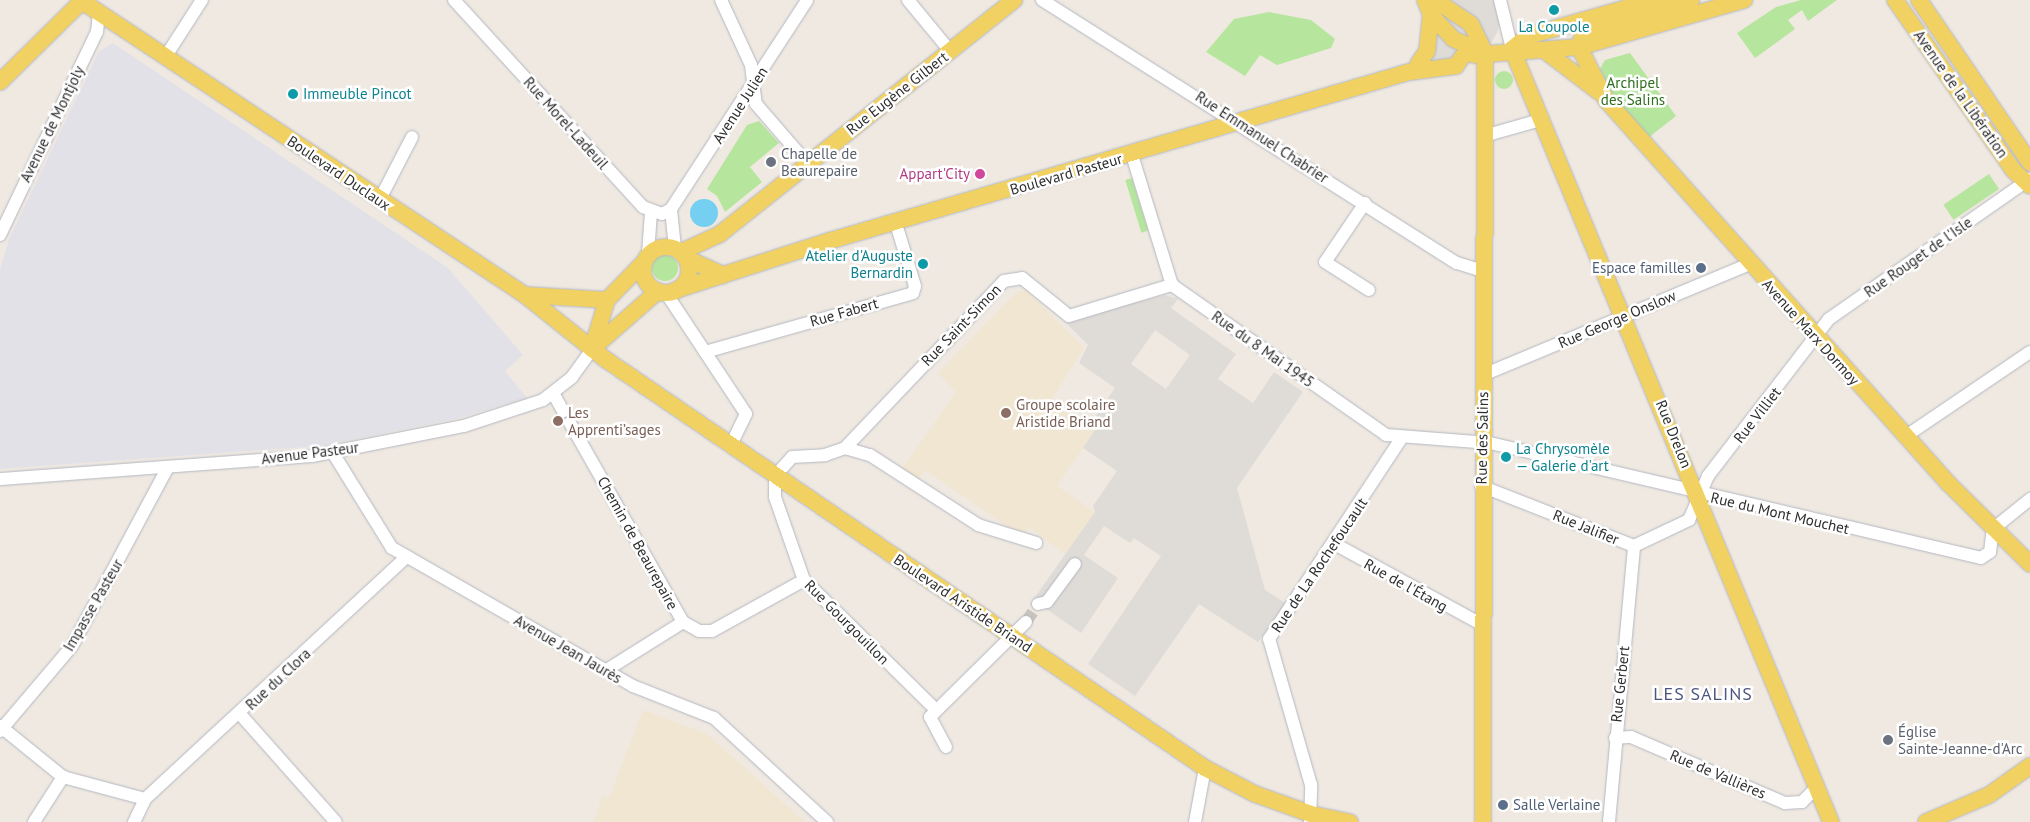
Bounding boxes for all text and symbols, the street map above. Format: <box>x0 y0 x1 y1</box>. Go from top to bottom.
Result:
marker: La Coupole <box>1548 4 1560 16</box>
place label: La Coupole <box>1518 18 1590 36</box>
street label: Avenue de la Libération <box>1910 27 2012 161</box>
street label: Rue Eugène Gilbert <box>843 48 951 138</box>
street label: Avenue de Montjoly <box>16 63 88 185</box>
street label: Avenue Julien <box>709 63 771 147</box>
street label: Rue Morel-Ladeuil <box>520 73 612 173</box>
park label: Archipel des Salins <box>1601 73 1665 108</box>
place label: Immeuble Pincot <box>303 85 412 103</box>
street label: Rue Emmanuel Chabrier <box>1192 87 1332 187</box>
marker: Immeuble Pincot <box>287 88 299 100</box>
street label: Boulevard Duclaux <box>284 132 394 214</box>
place label: Chapelle de Beaurepaire <box>781 144 858 179</box>
street label: Boulevard Pasteur <box>1008 149 1124 199</box>
marker: Chapelle de Beaurepaire <box>765 156 777 168</box>
place label: Appart'City <box>900 165 970 183</box>
marker: Appart'City <box>974 168 986 180</box>
street label: Rue Rouget de l'Isle <box>1861 213 1975 301</box>
place label: Atelier d'Auguste Bernardin <box>805 246 913 281</box>
marker: Atelier d'Auguste Bernardin <box>917 258 929 270</box>
place label: Espace familles <box>1592 259 1691 277</box>
marker: Espace familles <box>1695 262 1707 274</box>
street label: Avenue Marx Dormoy <box>1758 275 1864 389</box>
street label: Rue Saint-Simon <box>918 280 1004 370</box>
street label: Rue George Onslow <box>1555 286 1679 352</box>
street label: Rue Fabert <box>808 294 880 330</box>
street label: Rue du 8 Mai 1945 <box>1208 307 1318 391</box>
street label: Rue Villiet <box>1729 383 1785 447</box>
street label: Rue des Salins <box>1472 391 1492 485</box>
place label: Groupe scolaire Aristide Briand <box>1016 395 1115 430</box>
street label: Rue Drelon <box>1652 397 1696 471</box>
place label: Les Apprenti’sages <box>568 403 661 438</box>
marker: Groupe scolaire Aristide Briand <box>1000 407 1012 419</box>
marker: Les Apprenti’sages <box>552 415 564 427</box>
street label: Avenue Pasteur <box>260 438 360 468</box>
place label: La Chrysomèle — Galerie d'art <box>1516 439 1610 474</box>
marker: La Chrysomèle — Galerie d'art <box>1500 451 1512 463</box>
street label: Chemin de Beaurepaire <box>594 473 682 613</box>
street label: Rue du Mont Mouchet <box>1709 488 1851 538</box>
street label: Rue de La Rochefoucault <box>1267 494 1371 636</box>
street label: Rue Jalifier <box>1550 506 1622 548</box>
street label: Boulevard Aristide Briand <box>890 550 1036 656</box>
street label: Rue de l'Étang <box>1361 555 1451 615</box>
street label: Impasse Pasteur <box>59 556 127 654</box>
street label: Rue Gourgouillon <box>801 576 893 668</box>
street label: Avenue Jean Jaurès <box>511 611 625 687</box>
street label: Rue du Clora <box>242 644 314 714</box>
street label: Rue Gerbert <box>1607 645 1633 723</box>
district label: LES SALINS <box>1652 683 1754 705</box>
place label: Église Sainte-Jeanne-d'Arc <box>1898 722 2023 757</box>
marker: Église Sainte-Jeanne-d'Arc <box>1882 734 1894 746</box>
street label: Rue de Vallières <box>1667 746 1769 802</box>
place label: Salle Verlaine <box>1513 796 1601 814</box>
marker: Salle Verlaine <box>1497 799 1509 811</box>

